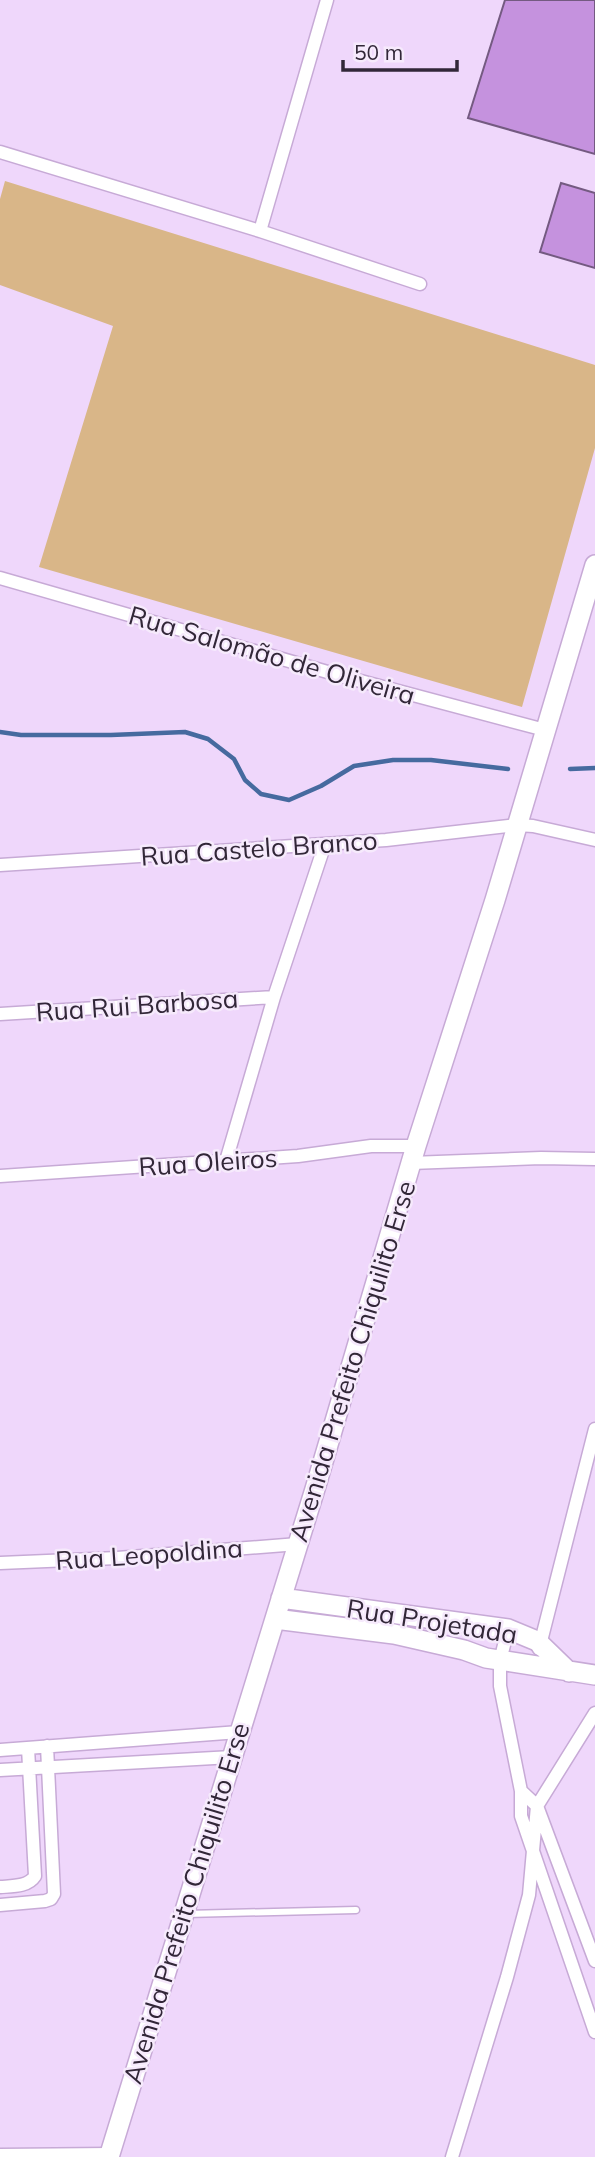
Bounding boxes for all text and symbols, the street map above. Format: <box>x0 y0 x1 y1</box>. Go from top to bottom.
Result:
scale bar <box>343 28 457 72</box>
text: 50 m <box>354 39 403 65</box>
street label: Rua Salomão de Oliveira <box>125 598 419 712</box>
street label: Rua Castelo Branco <box>139 823 379 873</box>
street label: Rua Rui Barbosa <box>35 981 239 1029</box>
street label: Rua Oleiros <box>138 1141 278 1183</box>
street label: Avenida Prefeito Chiquilito Erse <box>281 1177 423 1545</box>
street label: Rua Leopoldina <box>54 1531 244 1577</box>
street label: Rua Projetada <box>344 1591 520 1651</box>
street label: Avenida Prefeito Chiquilito Erse <box>115 1719 257 2087</box>

